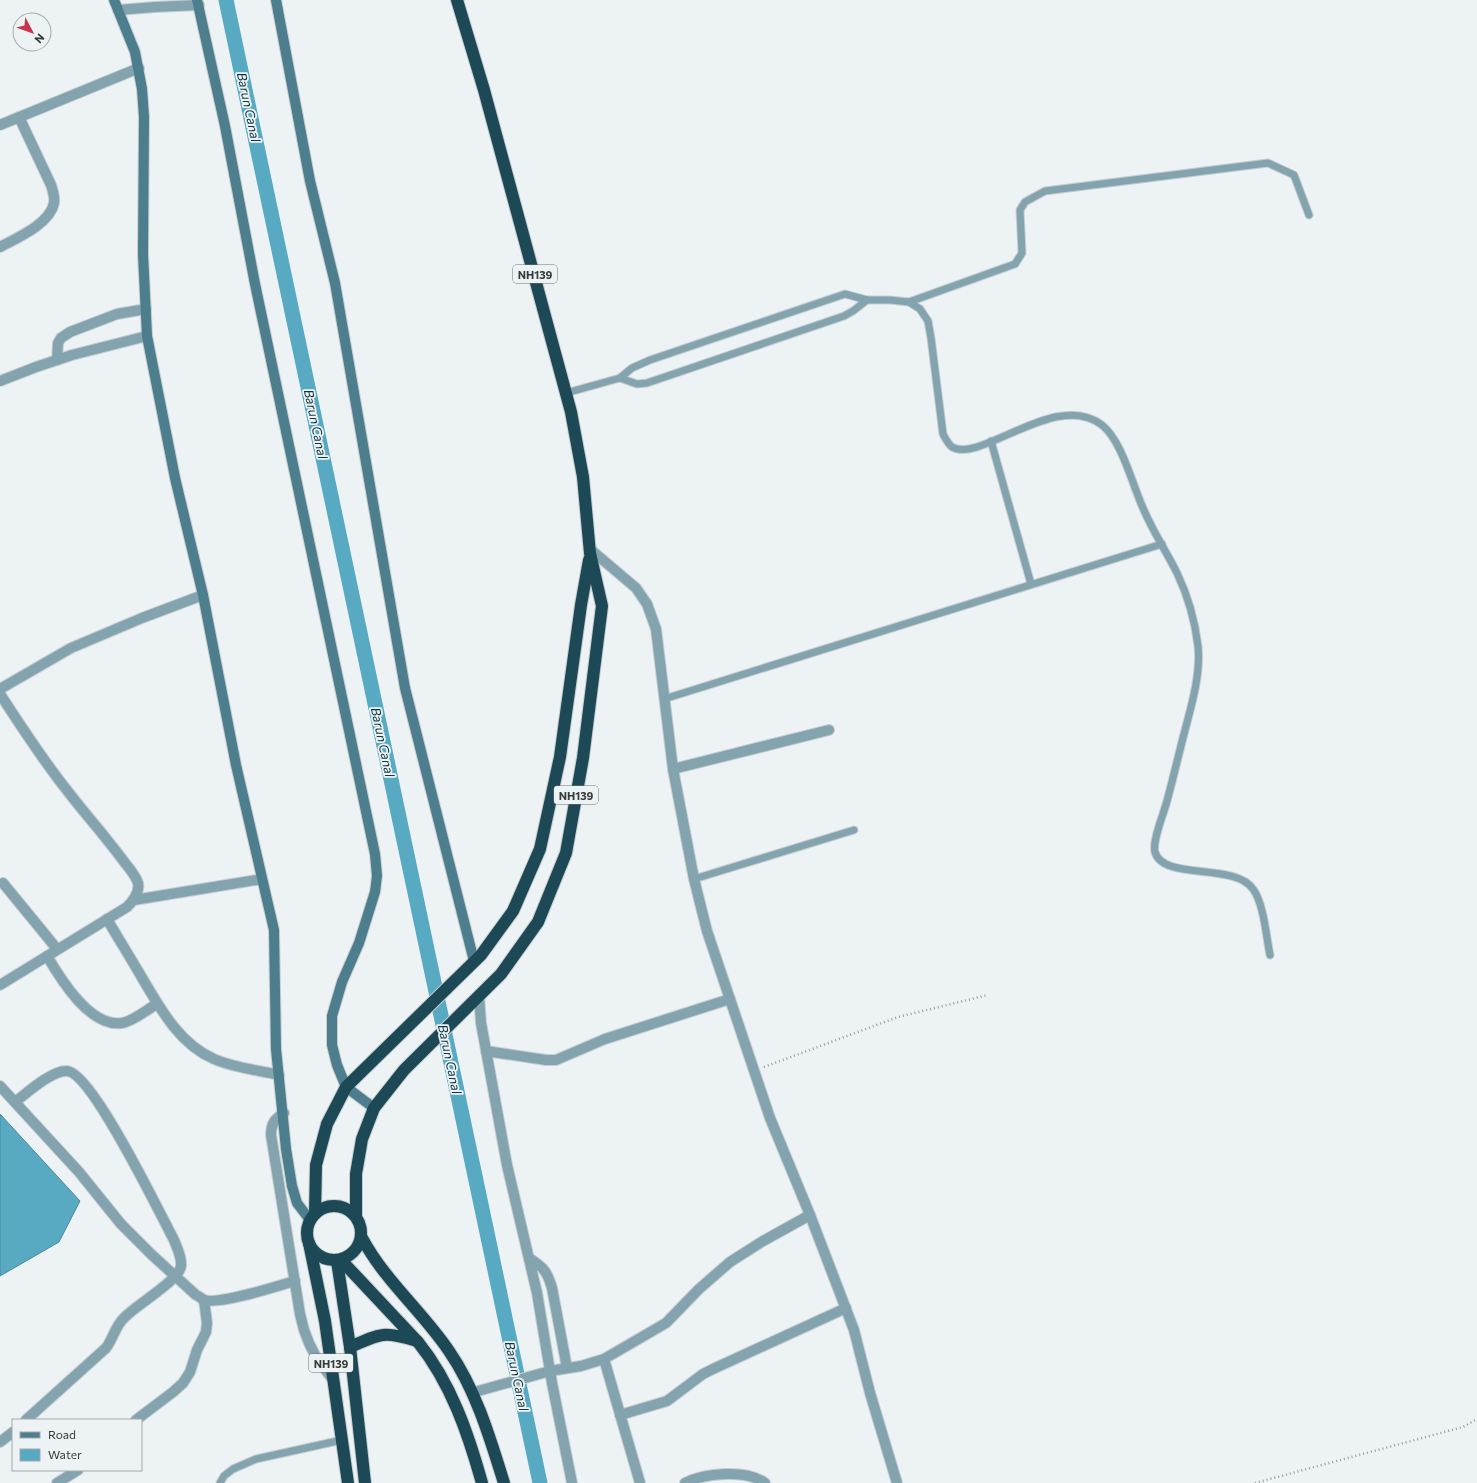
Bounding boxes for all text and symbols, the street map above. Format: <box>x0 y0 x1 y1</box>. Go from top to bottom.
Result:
north arrow <box>12 12 52 52</box>
text: N <box>32 32 48 46</box>
water label: Barun Canal <box>234 71 264 144</box>
road number: NH139 <box>513 265 557 283</box>
water label: Barun Canal <box>301 388 331 461</box>
water label: Barun Canal <box>368 706 398 779</box>
road number: NH139 <box>554 786 598 804</box>
water label: Barun Canal <box>435 1023 465 1096</box>
water label: Barun Canal <box>502 1340 532 1413</box>
road number: NH139 <box>309 1354 353 1372</box>
legend <box>12 1419 142 1471</box>
text: Road <box>48 1427 76 1441</box>
text: Water <box>48 1447 82 1461</box>

